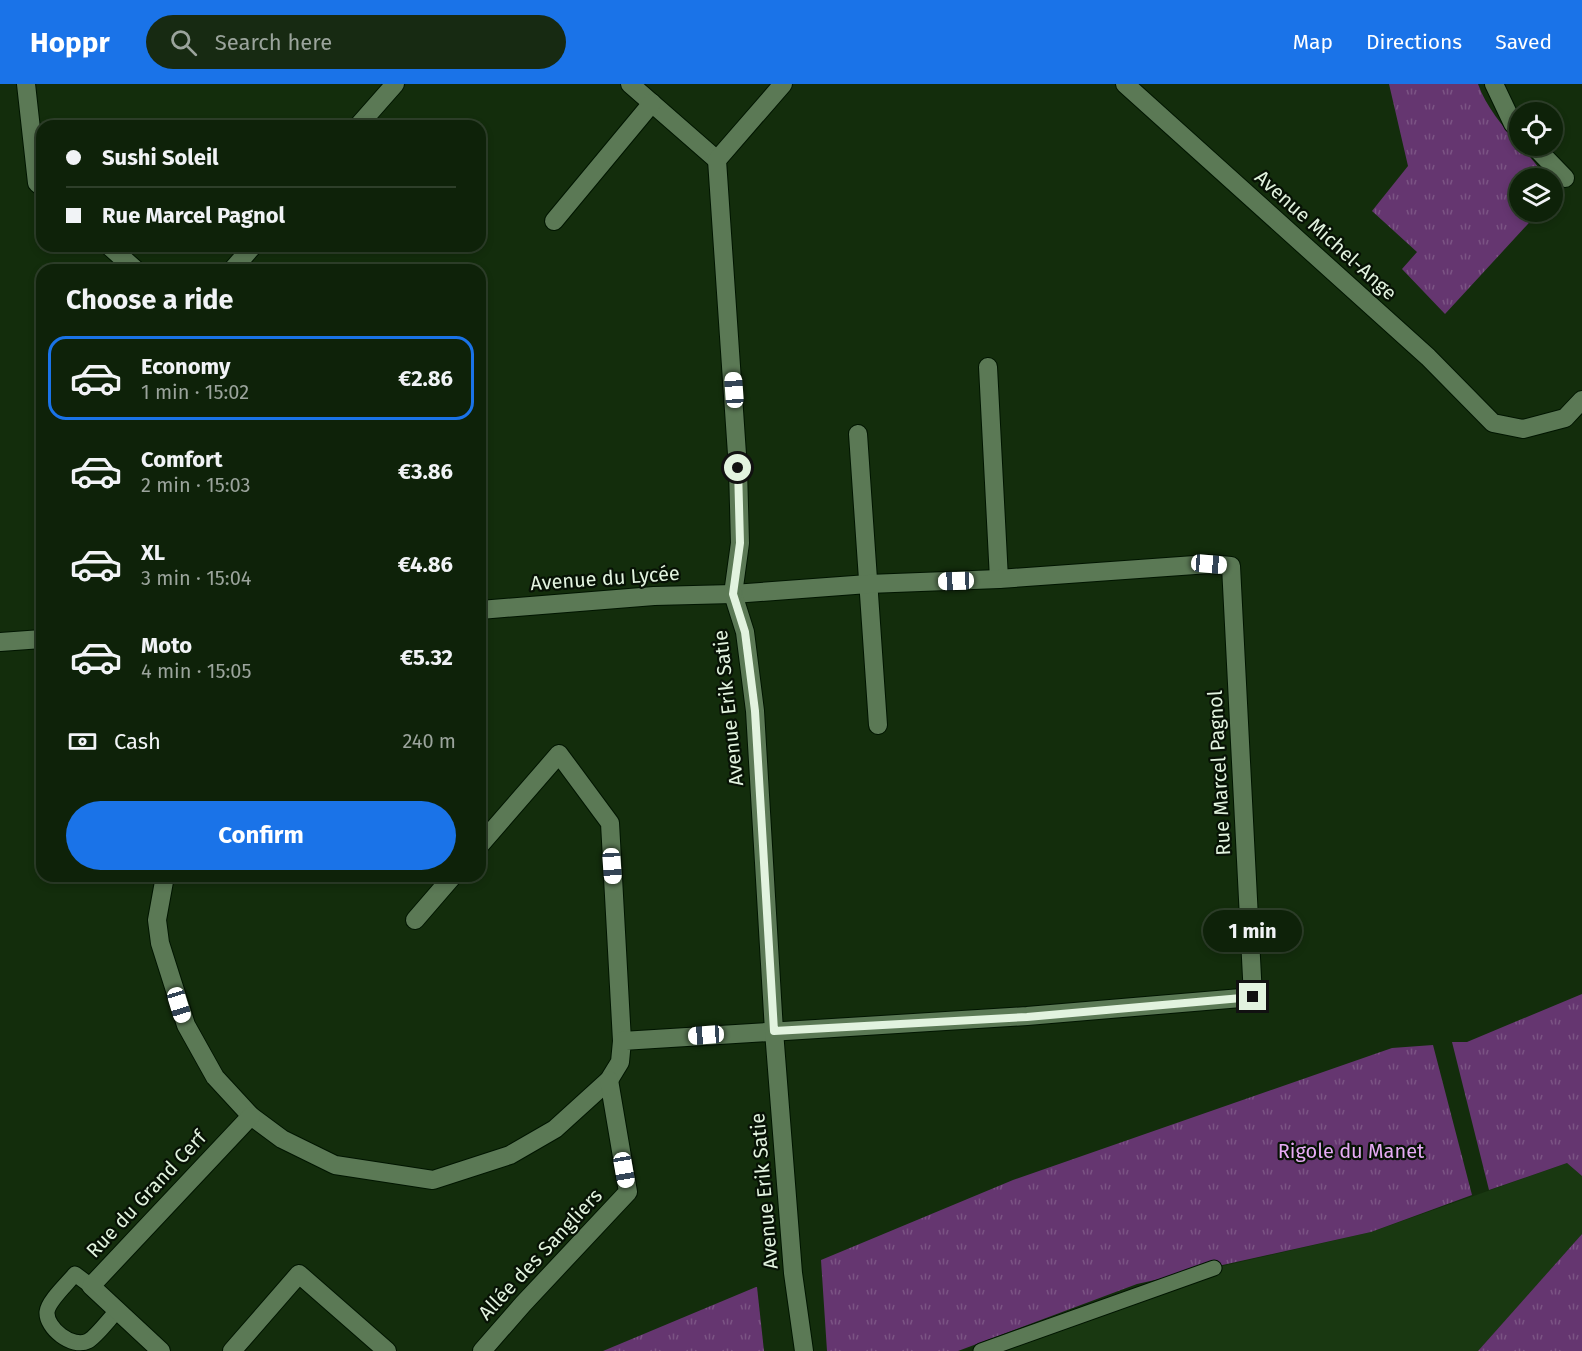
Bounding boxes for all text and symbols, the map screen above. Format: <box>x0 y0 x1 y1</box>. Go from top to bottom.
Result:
search box <box>146 15 566 69</box>
text: Hoppr <box>30 26 110 59</box>
icon: search <box>167 26 200 59</box>
text: Search here <box>215 29 332 56</box>
text: Map <box>1293 29 1333 55</box>
text: Directions <box>1366 29 1462 55</box>
text: Saved <box>1495 29 1552 55</box>
map controls <box>1509 102 1563 222</box>
button: locate <box>1509 102 1563 156</box>
text: Sushi Soleil <box>102 144 219 171</box>
street label: Avenue Michel-Ange <box>1250 165 1402 305</box>
button: layers <box>1509 168 1563 222</box>
text: Rue Marcel Pagnol <box>102 202 285 229</box>
text: Choose a ride <box>66 284 233 316</box>
icon: car <box>69 351 123 405</box>
text: Economy <box>141 353 230 380</box>
text: €2.86 <box>398 365 453 392</box>
car <box>724 371 744 409</box>
text: 1 min · 15:02 <box>141 380 249 404</box>
icon: car <box>69 444 123 498</box>
text: Comfort <box>141 446 222 473</box>
route start <box>724 454 751 481</box>
text: €3.86 <box>398 458 453 485</box>
text: 2 min · 15:03 <box>141 473 251 497</box>
icon: car <box>69 537 123 591</box>
text: XL <box>141 539 165 566</box>
text: €4.86 <box>398 551 453 578</box>
car <box>1190 553 1228 575</box>
street label: Avenue du Lycée <box>529 561 681 595</box>
text: 3 min · 15:04 <box>141 566 251 590</box>
car <box>938 571 974 591</box>
street label: Avenue Erik Satie <box>708 629 748 787</box>
icon: car <box>69 630 123 684</box>
text: Moto <box>141 632 192 659</box>
text: €5.32 <box>400 644 453 671</box>
text: 4 min · 15:05 <box>141 659 252 683</box>
street label: Rue Marcel Pagnol <box>1203 690 1235 856</box>
icon: cash <box>66 725 99 758</box>
text: Cash <box>114 728 161 755</box>
text: 240 m <box>402 729 456 753</box>
button: Confirm <box>66 801 456 870</box>
car <box>602 847 622 885</box>
callout: 1 min <box>1204 910 1302 952</box>
text: 1 min <box>1228 919 1277 943</box>
route end <box>1239 983 1266 1010</box>
car <box>165 985 193 1025</box>
car <box>687 1025 725 1045</box>
street label: Avenue Erik Satie <box>745 1112 783 1270</box>
street label: Rue du Grand Cerf <box>81 1125 212 1262</box>
park label: Rigole du Manet <box>1278 1139 1425 1163</box>
car <box>612 1151 636 1189</box>
street label: Allée des Sangliers <box>473 1183 607 1325</box>

